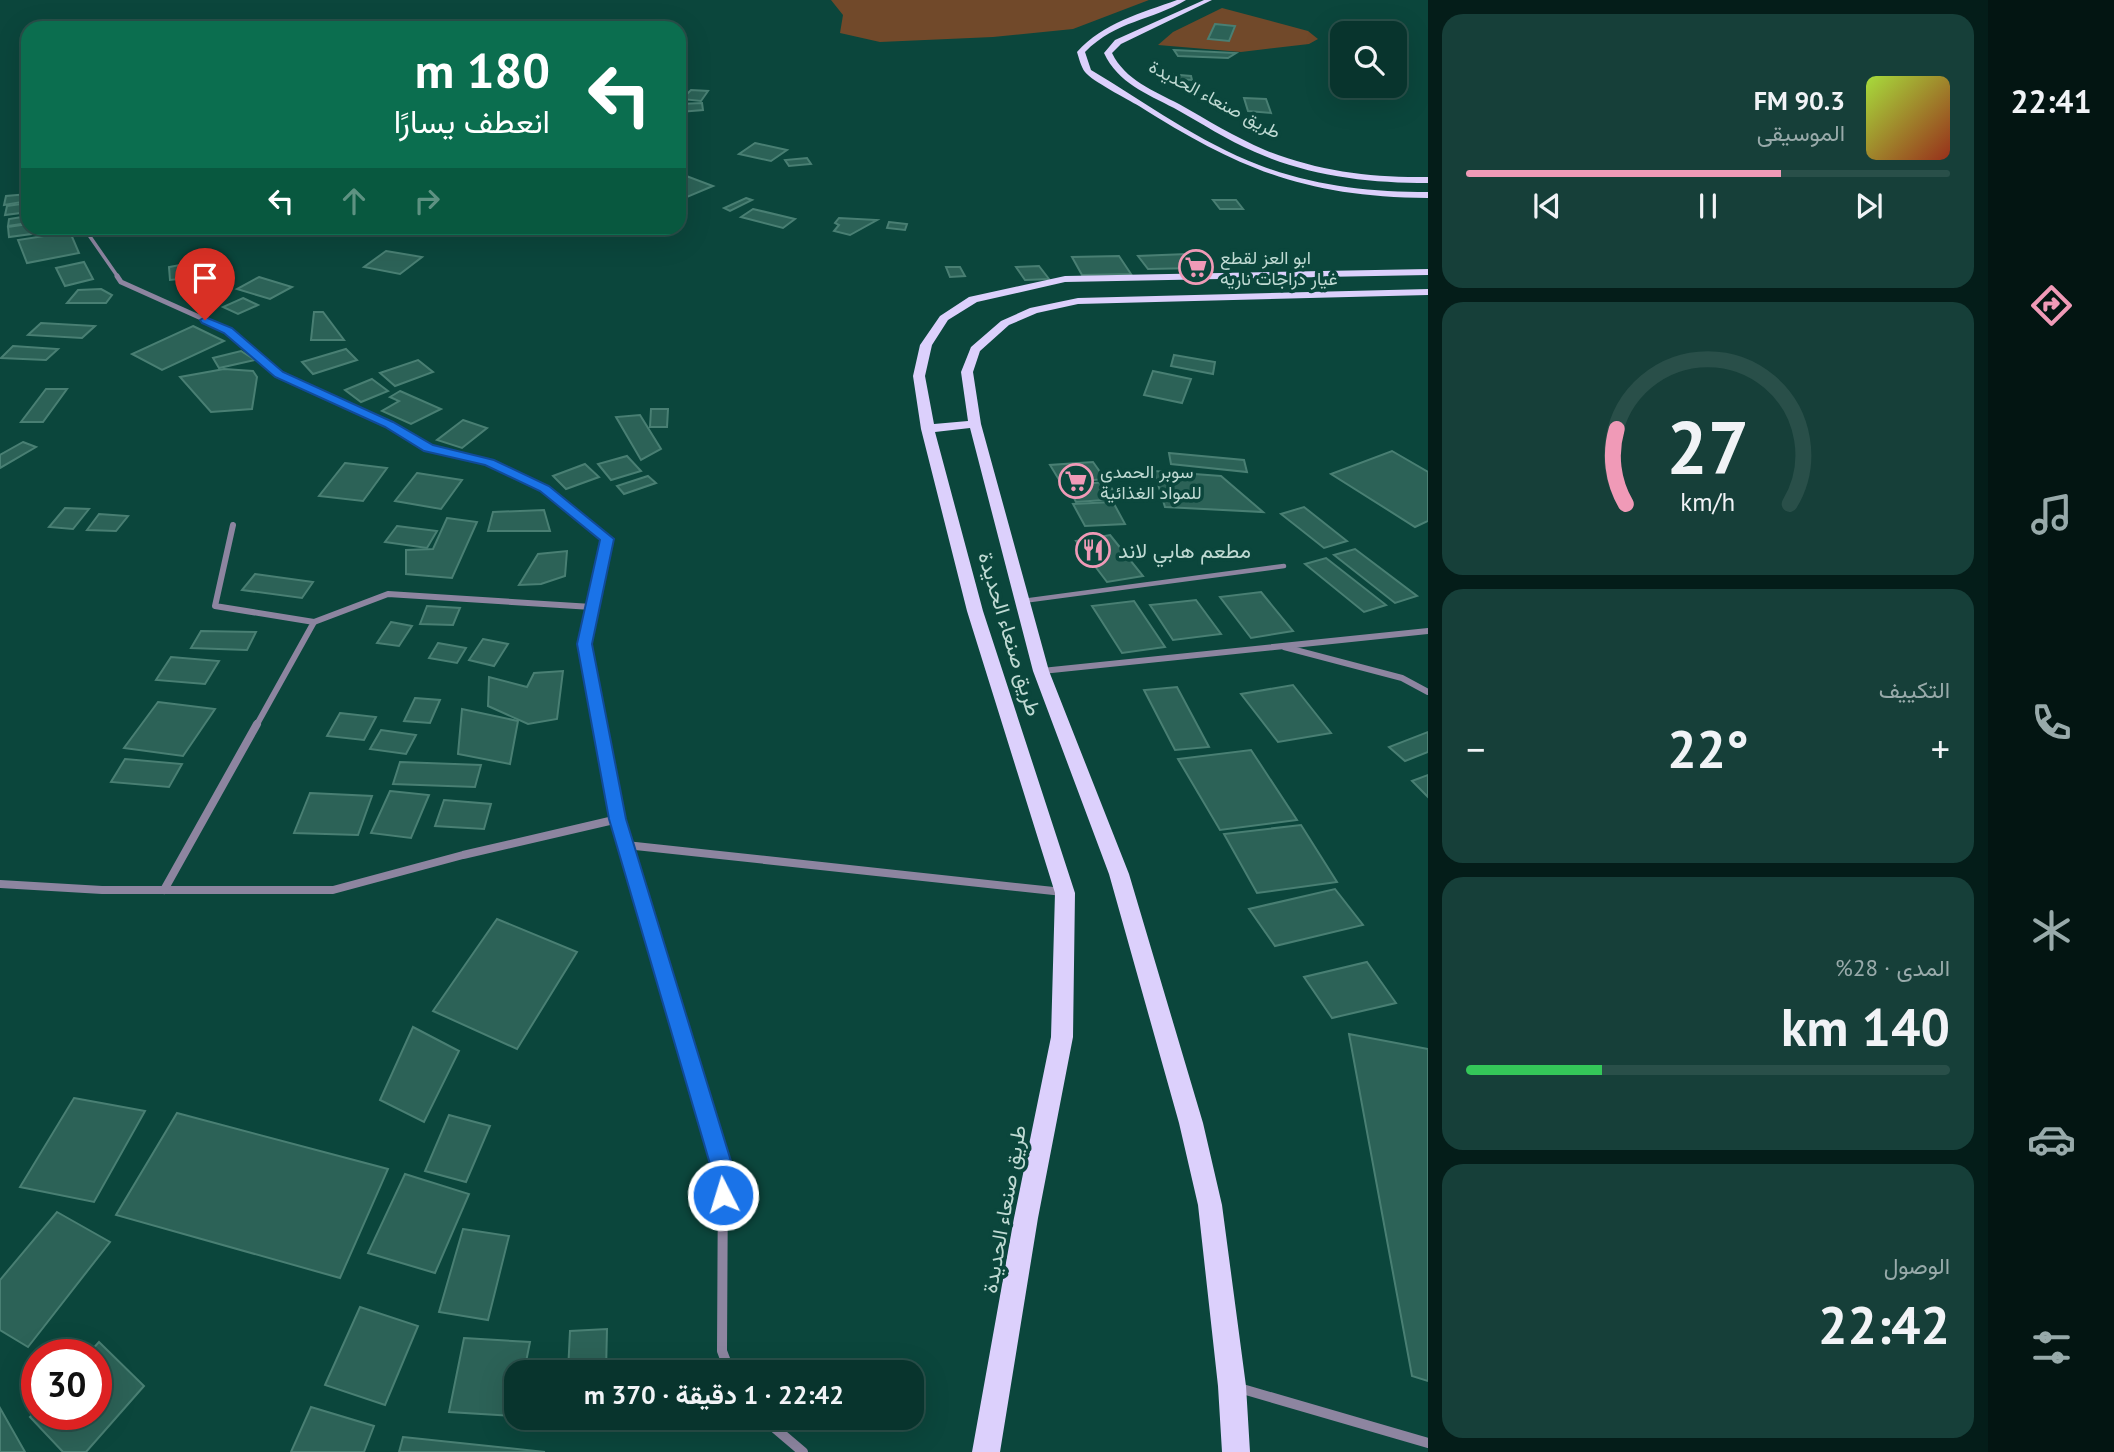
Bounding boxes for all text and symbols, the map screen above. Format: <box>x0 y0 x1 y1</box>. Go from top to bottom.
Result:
map controls <box>1330 21 1407 98</box>
button: search <box>1330 21 1407 98</box>
text: 180 m <box>415 38 550 102</box>
icon: left <box>574 49 665 140</box>
street label: طريق صنعاء الحديدة <box>1145 55 1285 143</box>
text: 22:41 <box>2010 80 2092 122</box>
text: 90.3 FM <box>1754 84 1845 117</box>
text: انعطف يسارًا <box>394 100 550 142</box>
text: الموسيقى <box>1757 118 1845 147</box>
icon: left <box>262 182 300 220</box>
icon: ahead <box>335 182 373 220</box>
icon: right <box>408 182 446 220</box>
icon: previous <box>1528 187 1566 225</box>
icon: pause <box>1689 187 1727 225</box>
icon: next <box>1850 187 1888 225</box>
place label: ابو العز لقطع غيار دراجات ناريه <box>1220 246 1338 290</box>
pin <box>175 248 235 320</box>
supermarket icon: ابو العز لقطع غيار دراجات ناريه <box>1177 248 1215 286</box>
icon: arrive <box>186 259 224 297</box>
icon: directions <box>2027 281 2076 330</box>
text: 27 <box>1667 401 1749 495</box>
place label: سوبر الحمدي للمواد الغذائية <box>1100 460 1202 504</box>
supermarket icon: سوبر الحمدي للمواد الغذائية <box>1057 462 1095 500</box>
text: km/h <box>1681 486 1735 518</box>
icon: music <box>2027 490 2076 539</box>
restaurant icon: مطعم هابي لاند <box>1074 531 1112 569</box>
place label: مطعم هابي لاند <box>1118 537 1251 568</box>
street label: طريق صنعاء الحديدة <box>972 549 1048 719</box>
text: التكييف <box>1879 675 1950 704</box>
icon: phone <box>2027 698 2076 747</box>
text: 22° <box>1667 715 1749 782</box>
text: − <box>1466 724 1485 773</box>
text: + <box>1931 724 1950 773</box>
icon: climate <box>2027 906 2076 955</box>
text: المدى · 28% <box>1835 953 1950 982</box>
text: 140 km <box>1781 993 1950 1060</box>
icon: car <box>2027 1115 2076 1164</box>
street label: طريق صنعاء الحديدة <box>976 1123 1032 1295</box>
position arrow <box>686 1158 760 1232</box>
text: الوصول <box>1884 1251 1950 1280</box>
text: 22:42 <box>1818 1291 1950 1358</box>
icon: filters <box>2027 1323 2076 1372</box>
speed limit sign: 30 <box>21 1339 112 1430</box>
text: 22:42 · 1 دقيقة · 370 m <box>584 1378 844 1411</box>

